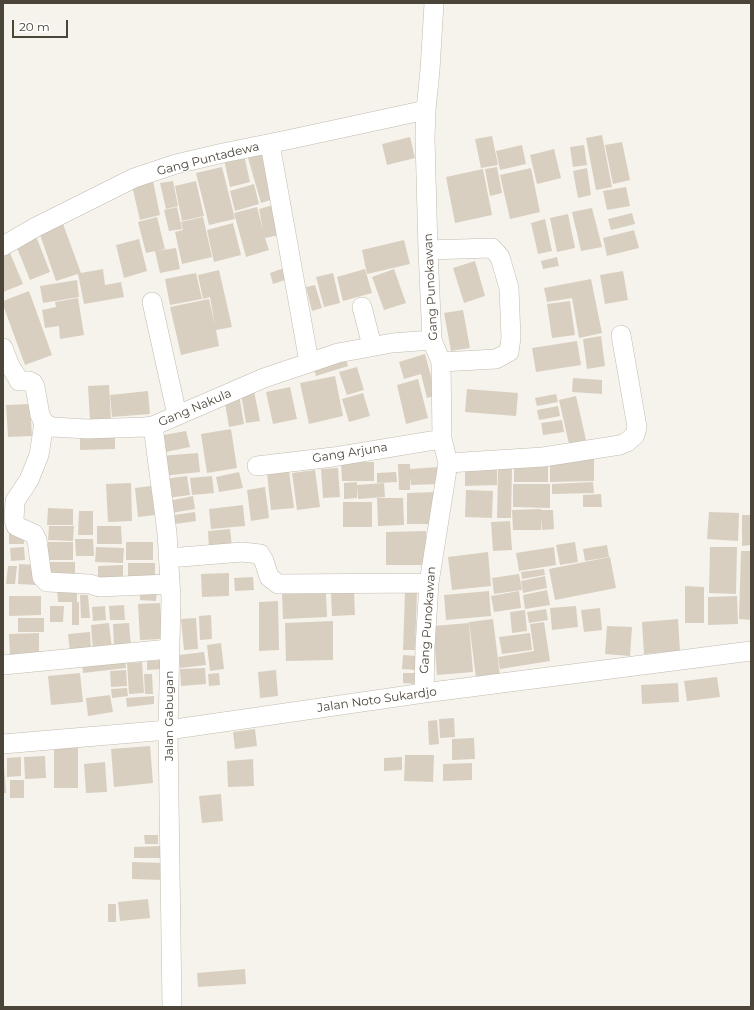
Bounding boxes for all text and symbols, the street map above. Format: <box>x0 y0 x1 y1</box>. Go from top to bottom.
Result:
scale bar <box>14 12 70 38</box>
text: 20 m <box>19 19 50 34</box>
street label: Gang Puntadewa <box>155 139 261 179</box>
street label: Gang Punokawan <box>421 233 441 341</box>
street label: Gang Nakula <box>156 386 234 430</box>
street label: Gang Arjuna <box>311 440 389 466</box>
street label: Gang Punokawan <box>417 566 439 674</box>
street label: Jalan Gabugan <box>162 671 176 761</box>
street label: Jalan Noto Sukardjo <box>316 684 438 716</box>

